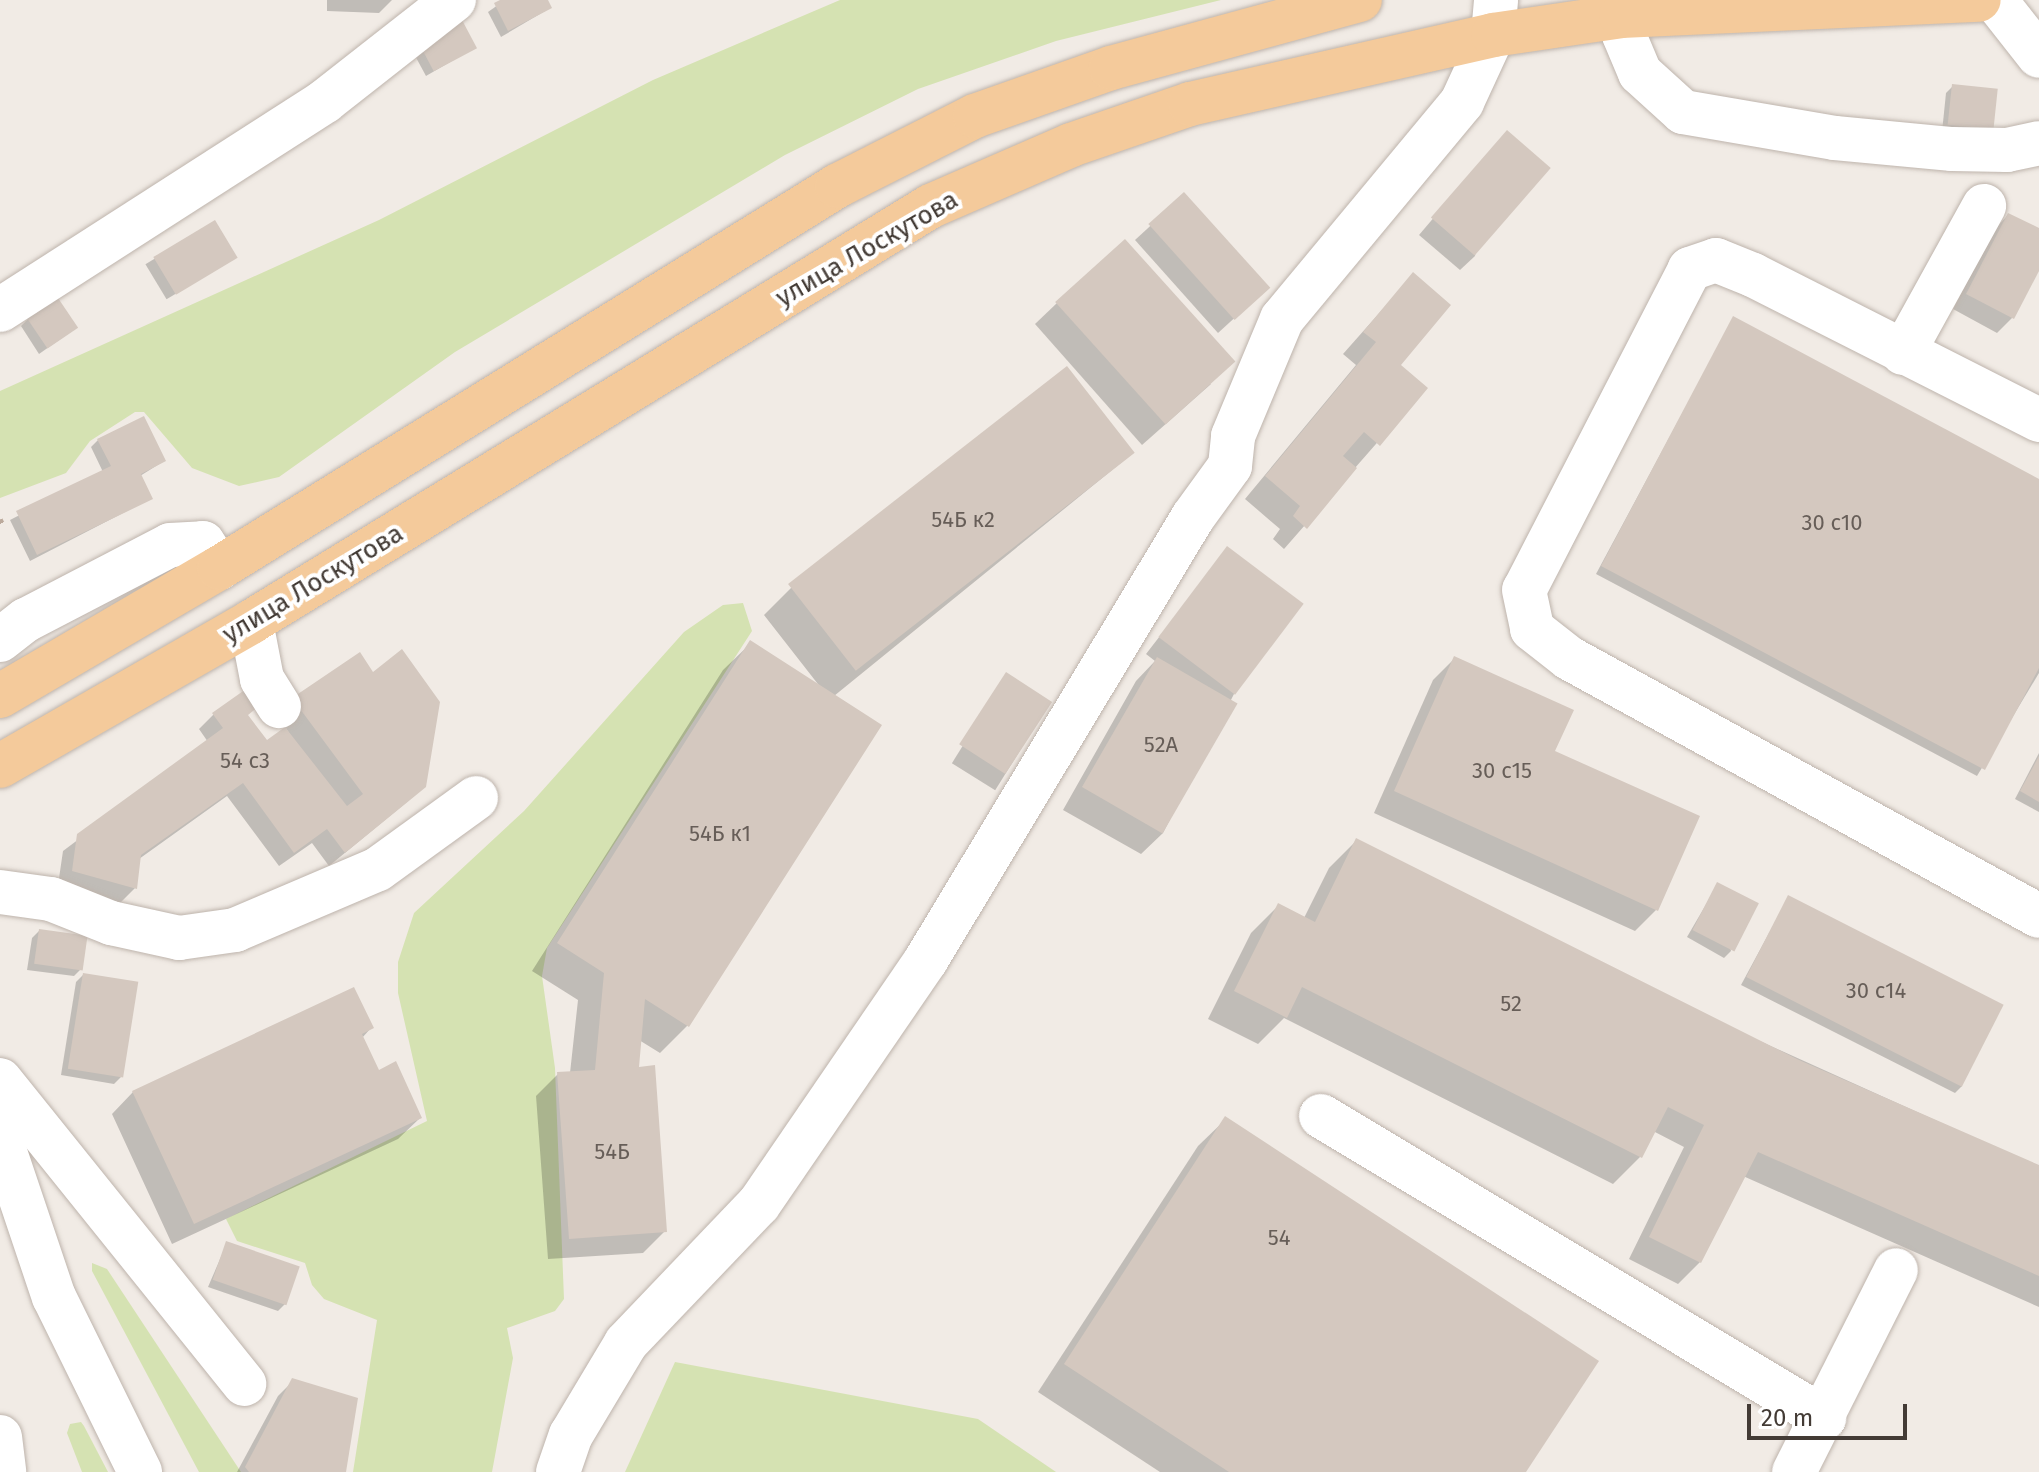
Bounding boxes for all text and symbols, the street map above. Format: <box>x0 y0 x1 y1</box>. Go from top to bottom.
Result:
street label: улица Лоскутова <box>770 184 964 314</box>
house number: 54Б к2 <box>931 507 995 533</box>
house number: 30 с10 <box>1801 510 1863 536</box>
street label: улица Лоскутова <box>217 518 409 650</box>
house number: 52А <box>1144 732 1178 758</box>
house number: 54 с3 <box>220 748 270 774</box>
house number: 30 с15 <box>1472 758 1532 784</box>
house number: 54Б к1 <box>689 821 751 847</box>
house number: 30 с14 <box>1846 978 1906 1004</box>
house number: 52 <box>1500 991 1522 1017</box>
house number: 54Б <box>594 1139 630 1165</box>
house number: 54 <box>1268 1225 1290 1251</box>
scale bar <box>1751 1388 1911 1438</box>
text: 20 m <box>1761 1404 1813 1432</box>

